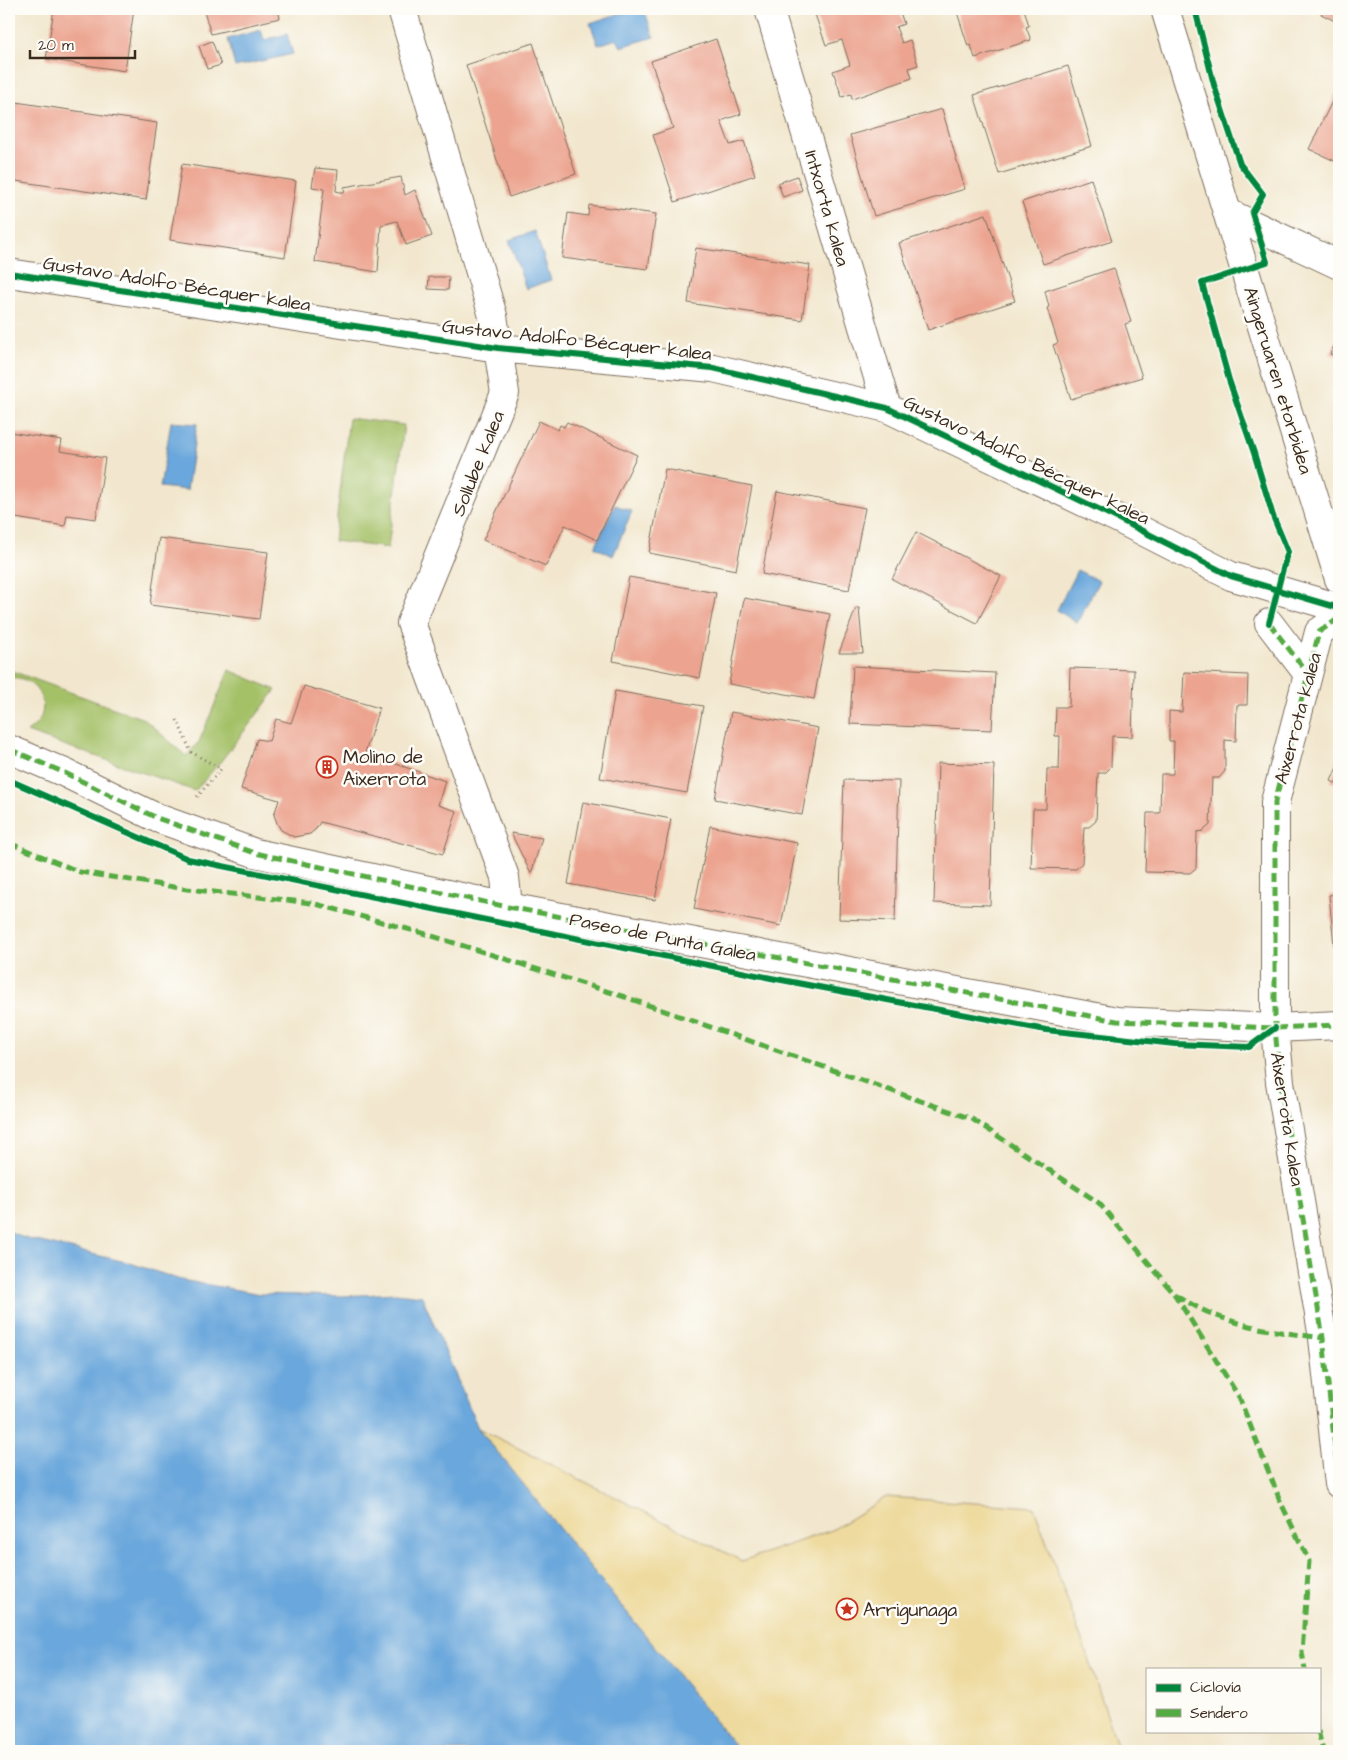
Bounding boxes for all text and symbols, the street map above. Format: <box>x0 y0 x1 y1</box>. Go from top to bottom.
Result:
scale bar <box>30 28 135 60</box>
text: 20 m <box>38 35 74 56</box>
street label: Intxorta kalea <box>797 147 856 270</box>
street label: Gustavo Adolfo Bécquer kalea <box>41 250 313 319</box>
street label: Aingeruaren etorbidea <box>1235 283 1319 478</box>
street label: Gustavo Adolfo Bécquer kalea <box>441 313 713 368</box>
street label: Gustavo Adolfo Bécquer kalea <box>899 389 1154 532</box>
street label: Sollube kalea <box>445 407 512 520</box>
street label: Aixerrota kalea <box>1268 649 1329 787</box>
place label: Molino de Aixerrota <box>343 744 427 793</box>
building icon: Molino de Aixerrota <box>315 755 339 779</box>
street label: Paseo de Punta Galea <box>567 906 759 969</box>
street label: Aixerrota kalea <box>1263 1050 1310 1188</box>
place icon: Arrigunaga <box>835 1597 859 1621</box>
place label: Arrigunaga <box>863 1597 957 1625</box>
legend <box>1146 1668 1320 1732</box>
text: Ciclovía <box>1190 1677 1241 1698</box>
text: Sendero <box>1190 1703 1248 1724</box>

